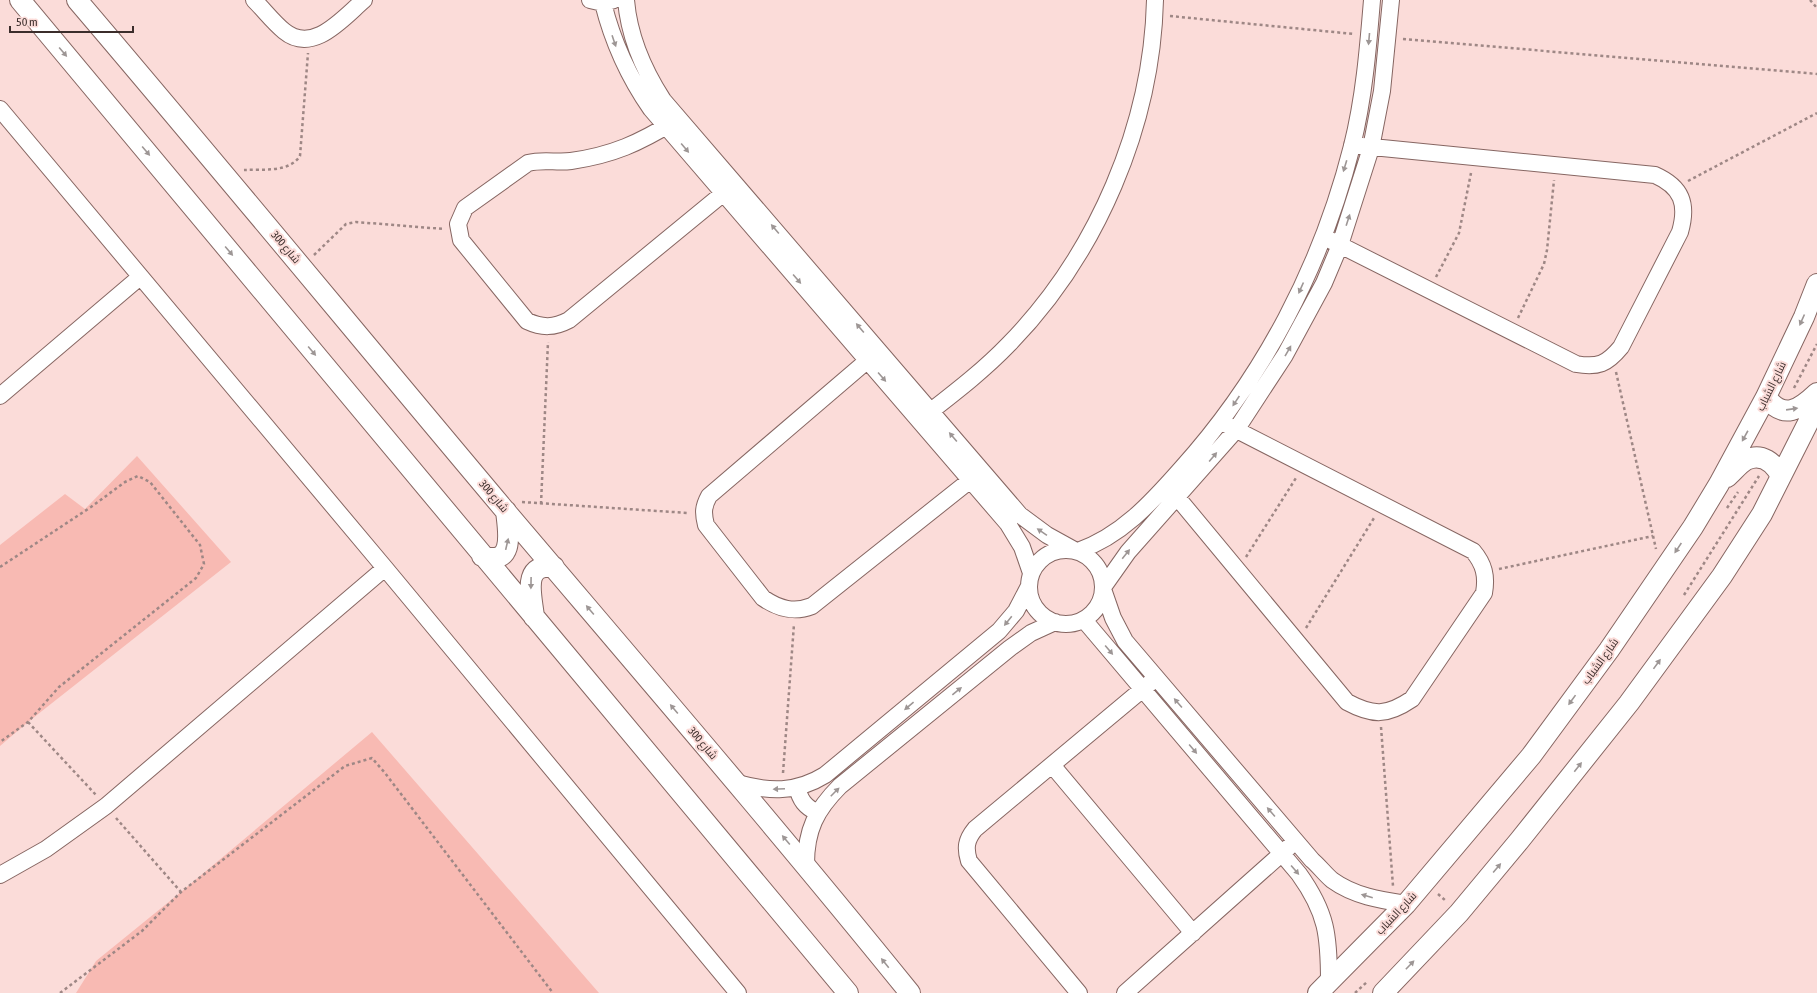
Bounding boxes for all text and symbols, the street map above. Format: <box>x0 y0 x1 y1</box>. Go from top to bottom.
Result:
scale bar <box>10 8 133 34</box>
text: 50 m <box>16 15 38 29</box>
one-way arrow <box>1365 33 1372 45</box>
one-way arrow <box>611 35 617 47</box>
one-way arrow <box>59 46 67 57</box>
one-way arrow <box>681 143 690 154</box>
one-way arrow <box>142 146 151 157</box>
one-way arrow <box>1342 161 1348 173</box>
one-way arrow <box>1345 214 1351 226</box>
one-way arrow <box>771 224 780 234</box>
street label: شارع 300 <box>268 228 303 267</box>
one-way arrow <box>225 246 234 257</box>
one-way arrow <box>793 274 802 284</box>
one-way arrow <box>1298 283 1304 294</box>
one-way arrow <box>1799 314 1805 325</box>
one-way arrow <box>855 323 864 333</box>
one-way arrow <box>1284 345 1291 357</box>
one-way arrow <box>308 346 317 357</box>
street label: شارع الشباب <box>1754 359 1790 414</box>
one-way arrow <box>877 372 886 383</box>
one-way arrow <box>1232 395 1240 406</box>
one-way arrow <box>1786 406 1798 412</box>
one-way arrow <box>1742 431 1748 442</box>
one-way arrow <box>949 432 958 443</box>
one-way arrow <box>1208 451 1217 462</box>
street label: شارع 300 <box>476 477 511 516</box>
one-way arrow <box>1037 528 1047 536</box>
one-way arrow <box>505 537 511 550</box>
one-way arrow <box>1675 542 1682 554</box>
one-way arrow <box>1122 548 1131 559</box>
one-way arrow <box>528 577 534 590</box>
one-way arrow <box>586 605 595 615</box>
one-way arrow <box>1003 616 1012 627</box>
street label: شارع الشباب <box>1579 636 1622 687</box>
one-way arrow <box>1105 644 1114 655</box>
one-way arrow <box>1653 659 1661 669</box>
one-way arrow <box>951 687 962 695</box>
one-way arrow <box>1568 695 1576 706</box>
one-way arrow <box>1173 698 1182 708</box>
one-way arrow <box>904 701 915 710</box>
one-way arrow <box>670 704 679 714</box>
street label: شارع 300 <box>685 724 720 763</box>
one-way arrow <box>1188 744 1197 755</box>
one-way arrow <box>1574 761 1583 772</box>
one-way arrow <box>772 786 785 792</box>
one-way arrow <box>830 787 840 797</box>
one-way arrow <box>1267 807 1276 818</box>
one-way arrow <box>781 835 790 845</box>
one-way arrow <box>1492 863 1501 874</box>
one-way arrow <box>1290 865 1299 875</box>
street label: شارع الشباب <box>1373 889 1420 938</box>
one-way arrow <box>1361 893 1373 899</box>
one-way arrow <box>881 957 890 968</box>
one-way arrow <box>1405 960 1415 970</box>

